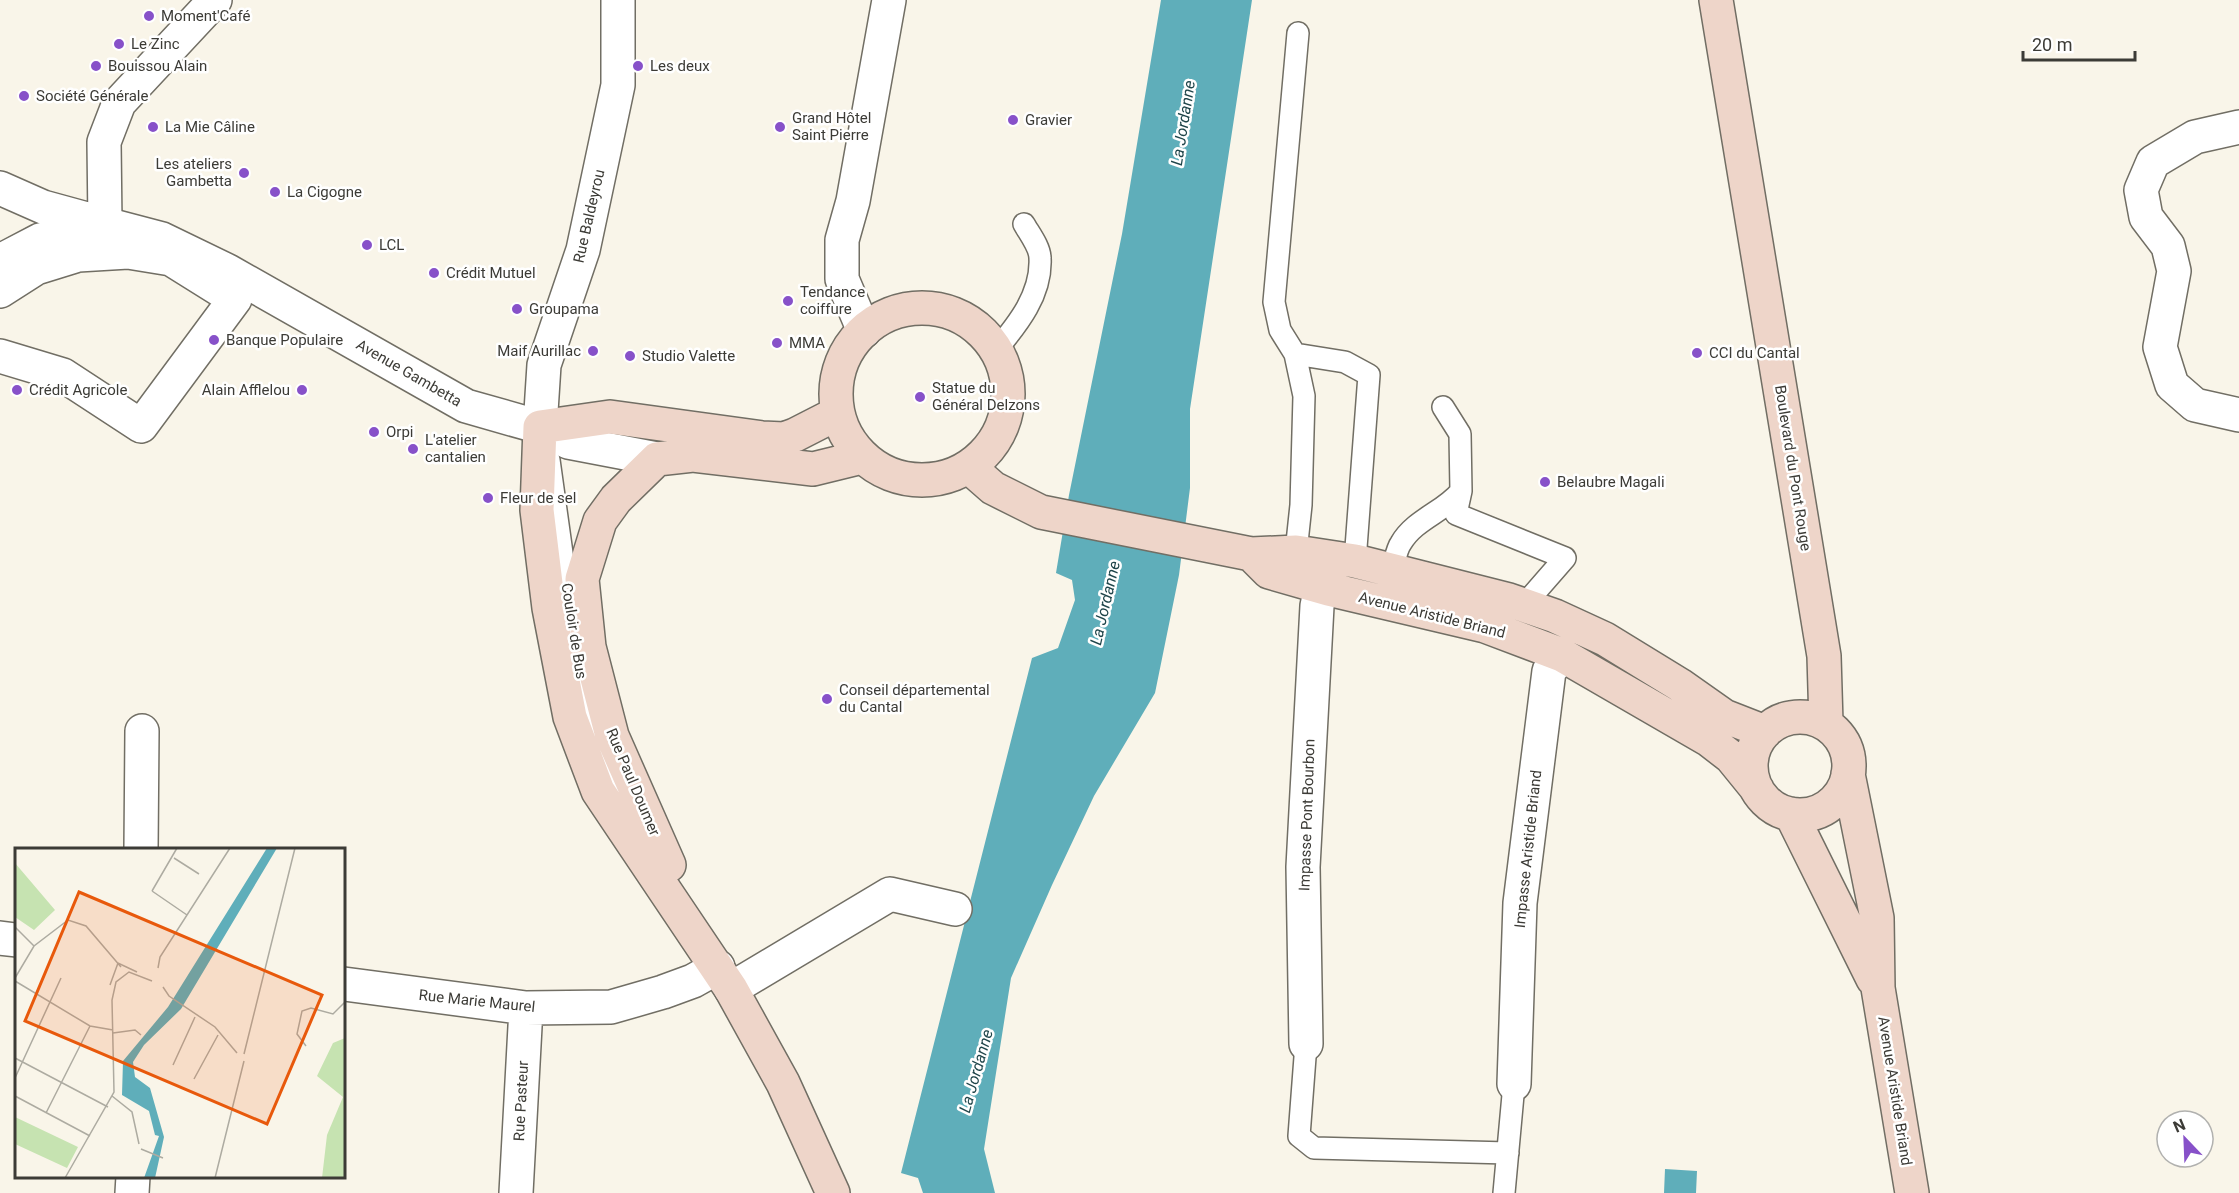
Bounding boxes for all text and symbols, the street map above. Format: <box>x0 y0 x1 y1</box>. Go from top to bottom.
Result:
place label: Moment'Café <box>161 7 251 25</box>
marker: Moment'Café <box>142 9 156 23</box>
scale bar <box>2023 24 2136 62</box>
text: 20 m <box>2032 34 2072 55</box>
place label: Le Zinc <box>131 35 180 53</box>
marker: Le Zinc <box>112 37 126 51</box>
place label: Bouissou Alain <box>108 57 207 75</box>
place label: Les deux <box>650 57 710 75</box>
marker: Bouissou Alain <box>89 59 103 73</box>
marker: Les deux <box>631 59 645 73</box>
water label: La Jordanne <box>1167 79 1199 167</box>
place label: Société Générale <box>36 87 149 105</box>
marker: Société Générale <box>17 89 31 103</box>
place label: Grand Hôtel Saint Pierre <box>792 109 871 144</box>
place label: Gravier <box>1025 111 1072 129</box>
marker: Gravier <box>1006 113 1020 127</box>
place label: La Mie Câline <box>165 118 255 136</box>
marker: La Mie Câline <box>146 120 160 134</box>
marker: Grand Hôtel Saint Pierre <box>773 120 787 134</box>
place label: Les ateliers Gambetta <box>155 155 232 190</box>
marker: Les ateliers Gambetta <box>237 166 251 180</box>
street label: Rue Baldeyrou <box>569 167 609 265</box>
place label: La Cigogne <box>287 183 362 201</box>
marker: La Cigogne <box>268 185 282 199</box>
place label: LCL <box>379 236 404 254</box>
marker: LCL <box>360 238 374 252</box>
place label: Crédit Mutuel <box>446 264 536 282</box>
marker: Crédit Mutuel <box>427 266 441 280</box>
place label: Tendance coiffure <box>800 283 865 318</box>
marker: Tendance coiffure <box>781 294 795 308</box>
place label: Groupama <box>529 300 599 318</box>
marker: Groupama <box>510 302 524 316</box>
place label: Banque Populaire <box>226 331 343 349</box>
marker: Banque Populaire <box>207 333 221 347</box>
place label: MMA <box>789 334 825 352</box>
street label: Avenue Gambetta <box>353 336 465 410</box>
marker: MMA <box>770 336 784 350</box>
place label: Maif Aurillac <box>497 342 581 360</box>
marker: Maif Aurillac <box>586 344 600 358</box>
place label: CCI du Cantal <box>1709 344 1800 362</box>
marker: CCI du Cantal <box>1690 346 1704 360</box>
place label: Studio Valette <box>642 347 735 365</box>
marker: Studio Valette <box>623 349 637 363</box>
place label: Statue du Général Delzons <box>932 379 1040 414</box>
place label: Crédit Agricole <box>29 381 127 399</box>
place label: Alain Afflelou <box>202 381 290 399</box>
marker: Crédit Agricole <box>10 383 24 397</box>
marker: Alain Afflelou <box>295 383 309 397</box>
street label: Boulevard du Pont Rouge <box>1771 384 1815 552</box>
marker: Statue du Général Delzons <box>913 390 927 404</box>
place label: Orpi <box>386 423 413 441</box>
marker: Orpi <box>367 425 381 439</box>
place label: L'atelier cantalien <box>425 431 486 466</box>
marker: L'atelier cantalien <box>406 442 420 456</box>
place label: Belaubre Magali <box>1557 473 1665 491</box>
marker: Belaubre Magali <box>1538 475 1552 489</box>
place label: Fleur de sel <box>500 489 576 507</box>
marker: Fleur de sel <box>481 491 495 505</box>
water label: La Jordanne <box>1086 559 1124 647</box>
street label: Couloir de Bus <box>558 582 590 680</box>
street label: Avenue Aristide Briand <box>1357 588 1507 642</box>
place label: Conseil départemental du Cantal <box>839 681 990 716</box>
marker: Conseil départemental du Cantal <box>820 692 834 706</box>
street label: Rue Paul Doumer <box>602 725 664 839</box>
street label: Impasse Pont Bourbon <box>1295 739 1319 891</box>
street label: Impasse Aristide Briand <box>1511 769 1545 929</box>
inset map <box>15 848 345 1178</box>
street label: Rue Marie Maurel <box>418 986 536 1016</box>
street label: Avenue Aristide Briand <box>1874 1015 1916 1167</box>
water label: La Jordanne <box>955 1027 997 1115</box>
street label: Rue Pasteur <box>510 1060 532 1142</box>
north arrow <box>2155 1109 2215 1169</box>
text: N <box>2170 1115 2188 1137</box>

